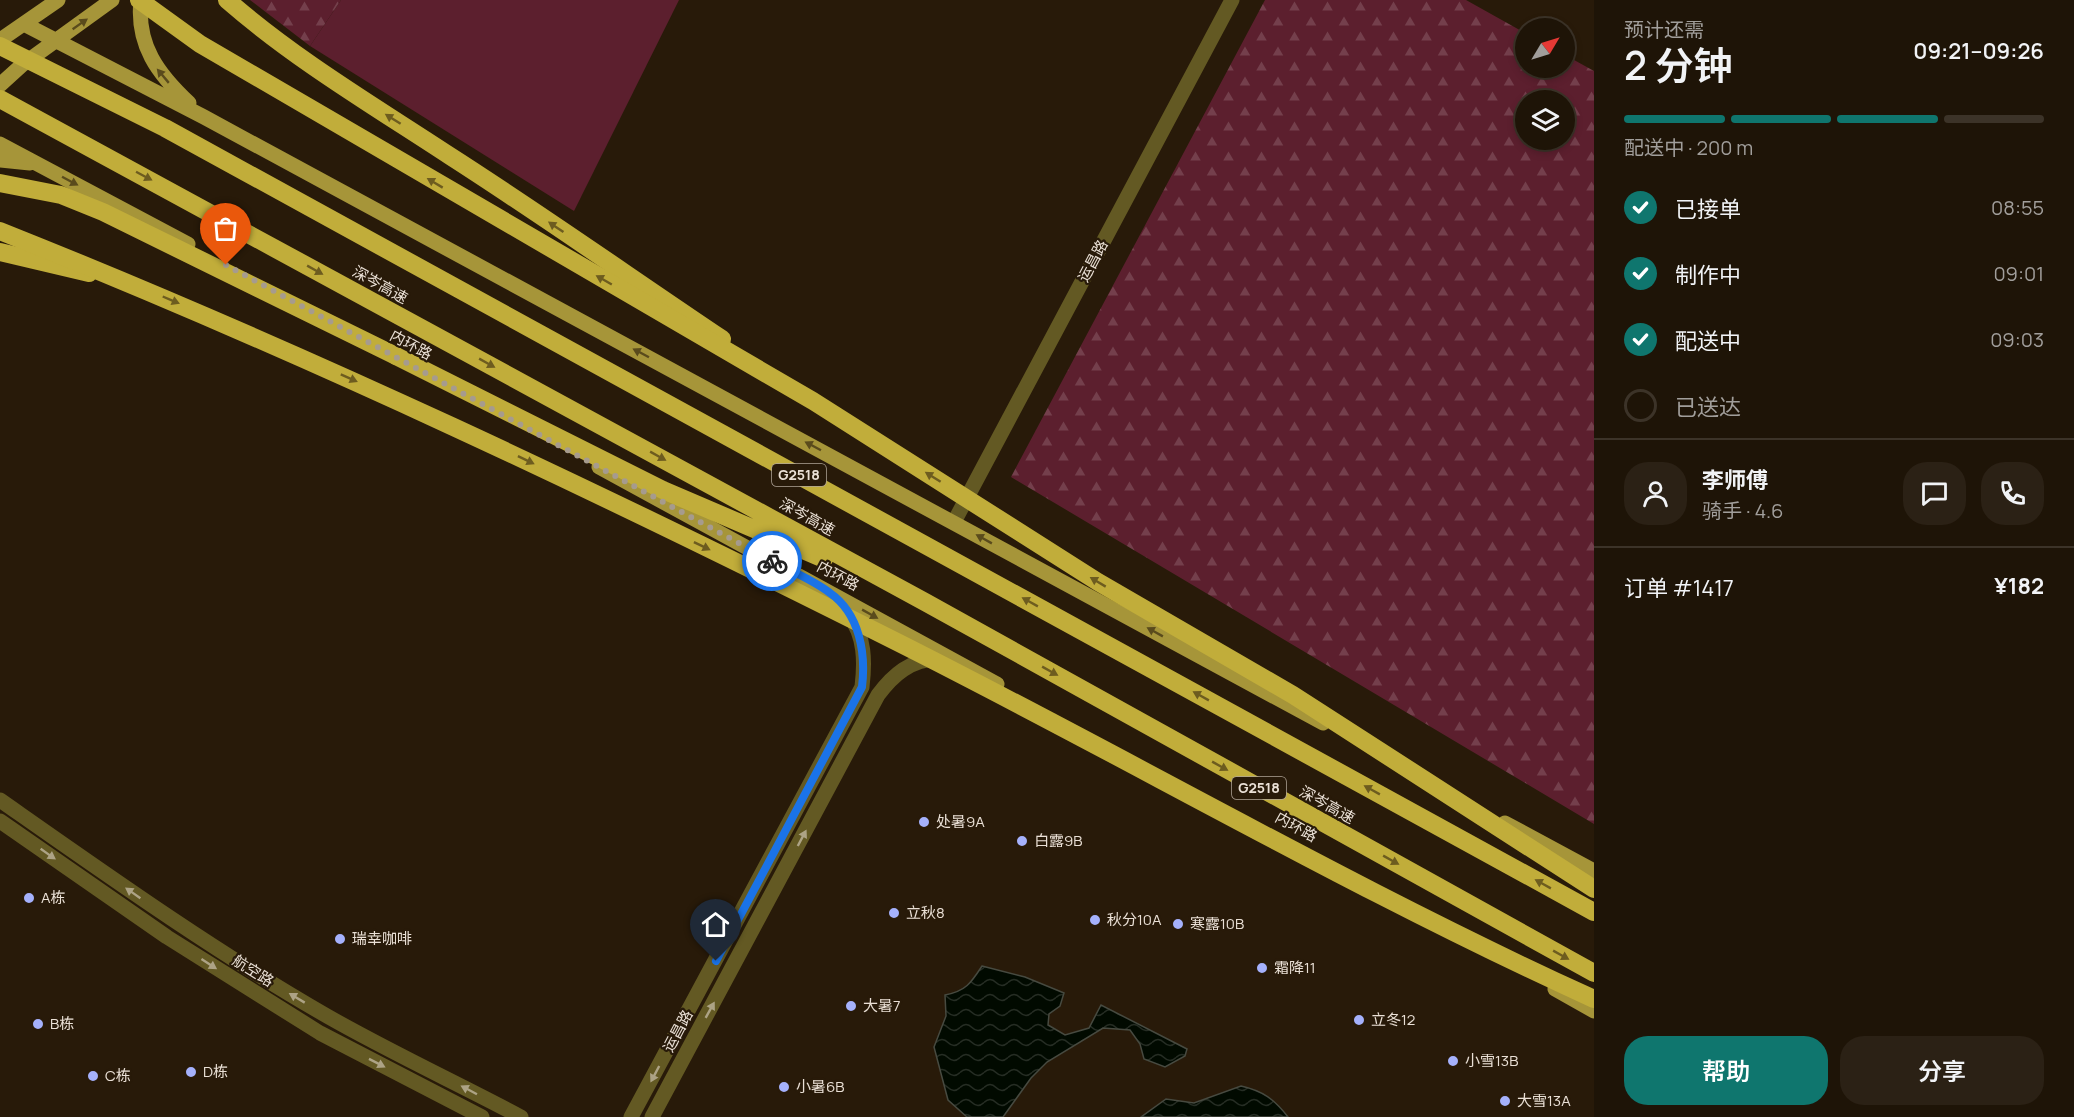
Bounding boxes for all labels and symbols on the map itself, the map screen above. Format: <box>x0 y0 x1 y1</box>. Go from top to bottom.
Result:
one-way arrow <box>71 18 87 30</box>
north arrow <box>1515 18 1575 78</box>
one-way arrow <box>157 69 170 84</box>
one-way arrow <box>385 114 401 125</box>
one-way arrow <box>136 171 153 181</box>
one-way arrow <box>62 176 79 186</box>
one-way arrow <box>426 178 443 188</box>
pin <box>200 203 251 265</box>
one-way arrow <box>548 221 564 233</box>
street label: 运昌路 <box>1073 236 1112 286</box>
street label: 深岑高速 <box>349 261 412 308</box>
one-way arrow <box>307 265 324 275</box>
one-way arrow <box>596 275 612 286</box>
one-way arrow <box>162 296 180 305</box>
street label: 内环路 <box>386 325 436 364</box>
one-way arrow <box>632 349 650 359</box>
one-way arrow <box>478 358 495 368</box>
one-way arrow <box>341 374 358 383</box>
one-way arrow <box>804 441 821 451</box>
one-way arrow <box>649 451 666 461</box>
one-way arrow <box>518 456 535 465</box>
road number: G2518 <box>772 464 826 486</box>
one-way arrow <box>925 472 941 483</box>
street label: 深岑高速 <box>776 493 839 540</box>
courier <box>742 531 802 591</box>
one-way arrow <box>975 534 992 544</box>
one-way arrow <box>693 541 710 551</box>
street label: 内环路 <box>813 556 863 595</box>
one-way arrow <box>1090 576 1106 587</box>
one-way arrow <box>1021 597 1038 607</box>
one-way arrow <box>861 609 878 619</box>
one-way arrow <box>1147 627 1164 637</box>
one-way arrow <box>1041 666 1058 676</box>
one-way arrow <box>1192 691 1209 701</box>
one-way arrow <box>1212 761 1229 771</box>
road number: G2518 <box>1232 777 1286 799</box>
street label: 深岑高速 <box>1296 781 1359 828</box>
one-way arrow <box>1363 785 1380 795</box>
street label: 内环路 <box>1271 806 1321 847</box>
place label: 处暑9A <box>936 811 985 832</box>
marker: 处暑9A <box>917 815 931 829</box>
one-way arrow <box>797 830 807 847</box>
place label: 白露9B <box>1034 830 1083 851</box>
marker: 白露9B <box>1015 834 1029 848</box>
one-way arrow <box>40 848 56 859</box>
one-way arrow <box>1383 855 1400 865</box>
one-way arrow <box>1534 879 1551 889</box>
place label: A栋 <box>41 887 66 908</box>
one-way arrow <box>126 887 142 899</box>
marker: A栋 <box>22 891 36 905</box>
pin <box>690 899 741 961</box>
place label: 立秋8 <box>906 902 945 923</box>
marker: 立秋8 <box>887 906 901 920</box>
place label: 秋分10A <box>1107 909 1162 930</box>
marker: 秋分10A <box>1088 913 1102 927</box>
place label: 寒露10B <box>1190 913 1244 934</box>
marker: 寒露10B <box>1171 917 1185 931</box>
place label: 瑞幸咖啡 <box>352 928 412 949</box>
marker: 瑞幸咖啡 <box>333 932 347 946</box>
street label: 航空路 <box>229 950 278 991</box>
one-way arrow <box>1553 950 1570 960</box>
place label: 霜降11 <box>1274 957 1316 978</box>
one-way arrow <box>201 958 217 969</box>
marker: 霜降11 <box>1255 961 1269 975</box>
one-way arrow <box>288 993 305 1003</box>
place label: 大暑7 <box>863 995 901 1016</box>
marker: 大暑7 <box>844 999 858 1013</box>
one-way arrow <box>705 1002 715 1019</box>
street label: 运昌路 <box>658 1006 697 1056</box>
place label: 立冬12 <box>1371 1009 1415 1030</box>
place label: B栋 <box>50 1013 74 1034</box>
marker: 立冬12 <box>1352 1013 1366 1027</box>
marker: B栋 <box>31 1017 45 1031</box>
place label: 小雪13B <box>1465 1050 1518 1071</box>
marker: 小雪13B <box>1446 1054 1460 1068</box>
one-way arrow <box>369 1058 386 1068</box>
place label: D栋 <box>203 1061 228 1082</box>
place label: C栋 <box>105 1065 131 1086</box>
marker: D栋 <box>184 1065 198 1079</box>
one-way arrow <box>650 1066 660 1083</box>
marker: C栋 <box>86 1069 100 1083</box>
place label: 小暑6B <box>796 1076 845 1097</box>
marker: 小暑6B <box>777 1080 791 1094</box>
one-way arrow <box>461 1085 478 1095</box>
place label: 大雪13A <box>1517 1090 1571 1111</box>
marker: 大雪13A <box>1498 1094 1512 1108</box>

